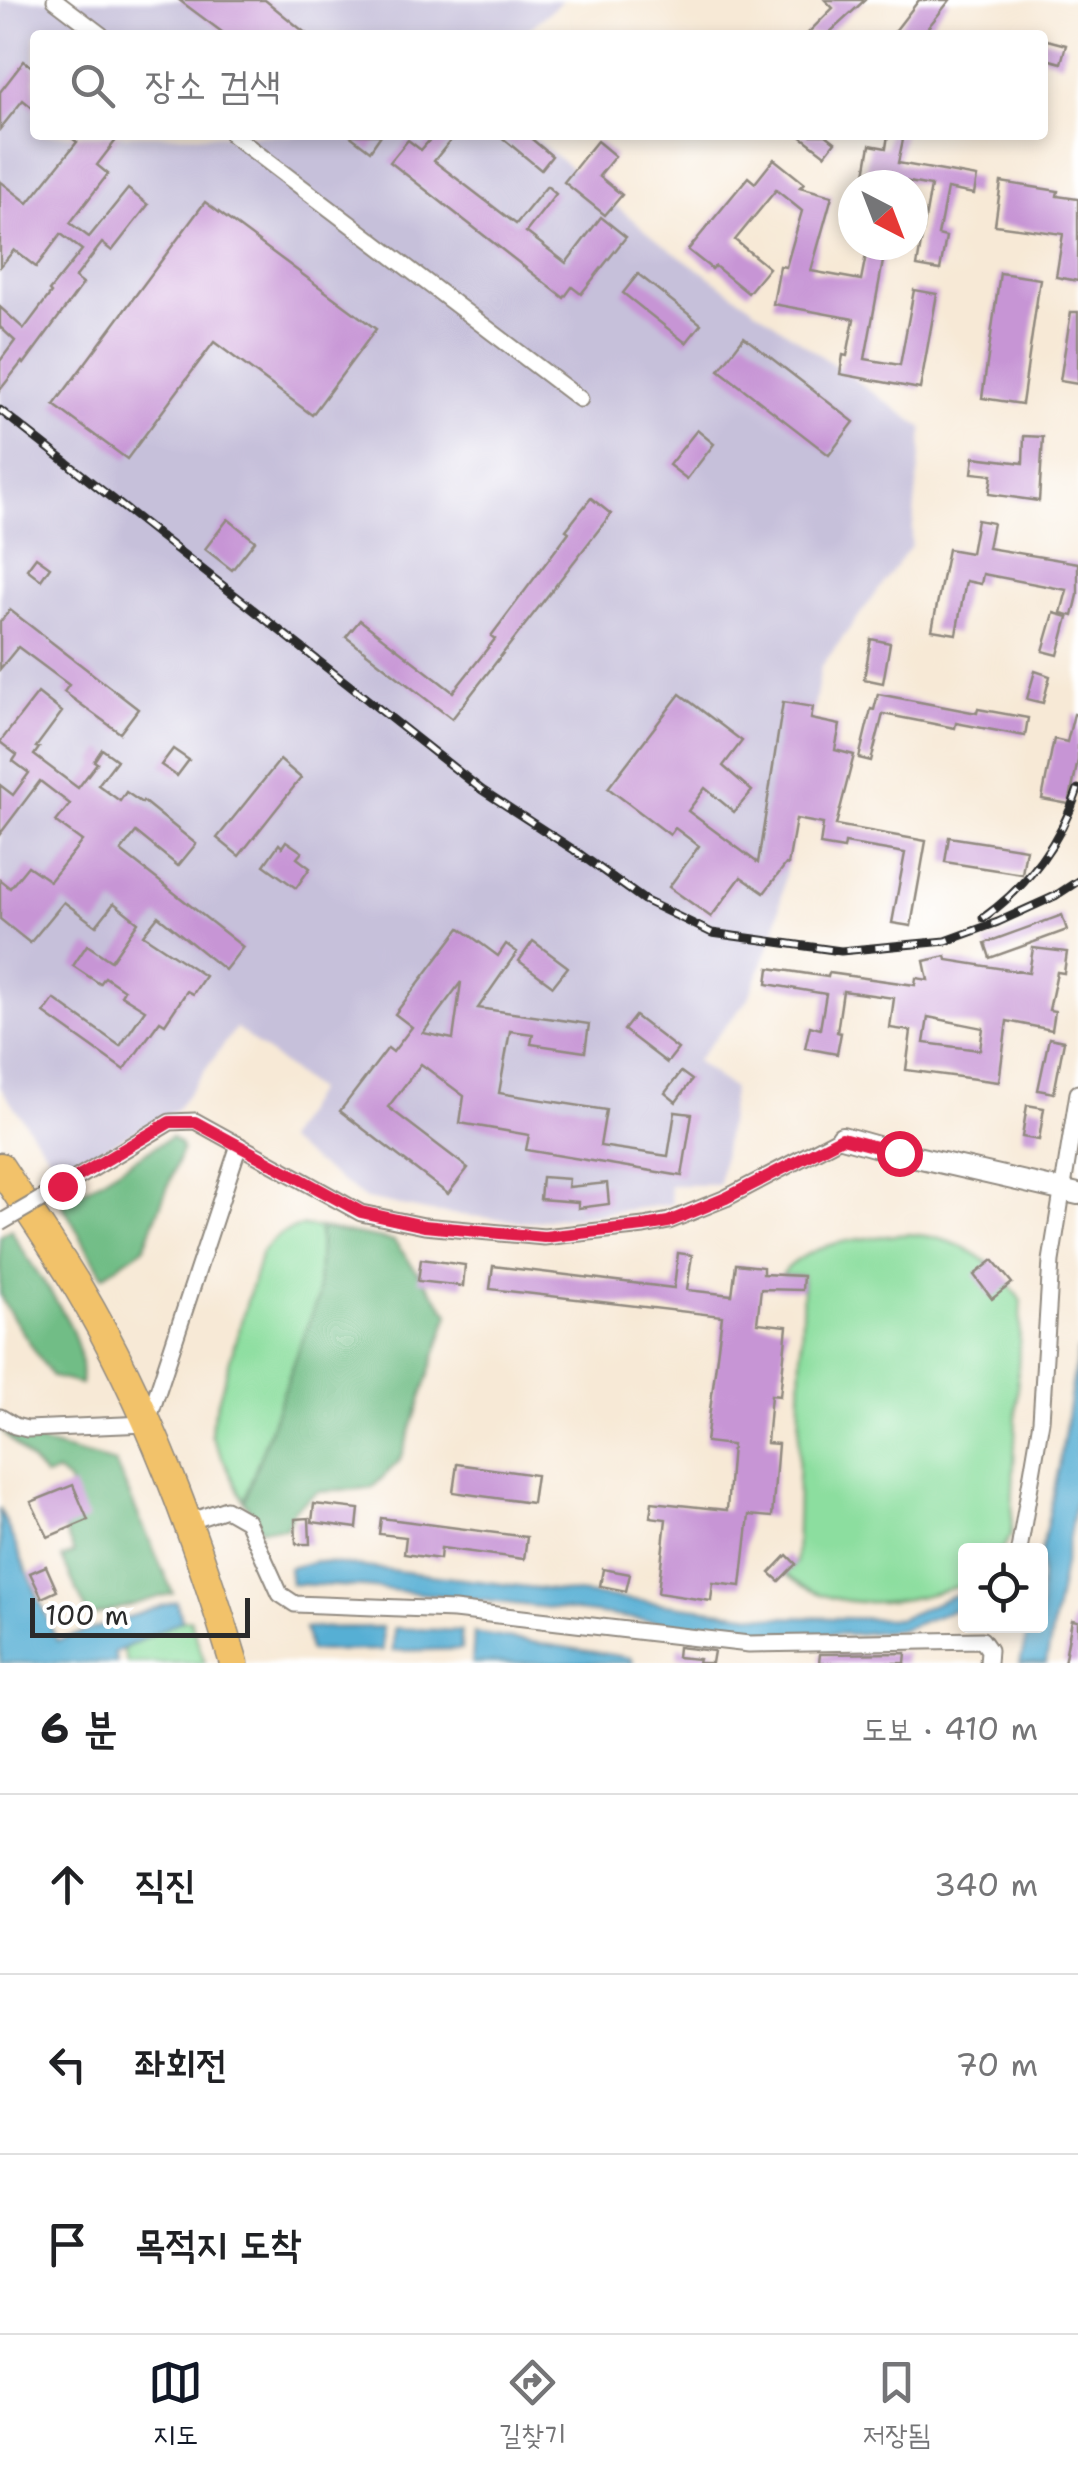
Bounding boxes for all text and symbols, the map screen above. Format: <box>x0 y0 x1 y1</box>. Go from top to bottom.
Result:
search box <box>30 30 1048 140</box>
icon: search <box>65 58 120 113</box>
text: 장소 검색 <box>145 59 280 110</box>
north arrow <box>838 170 928 260</box>
route start <box>877 1131 923 1177</box>
route end <box>40 1164 86 1210</box>
map controls <box>958 1543 1048 1633</box>
button: locate <box>958 1543 1048 1633</box>
scale bar <box>30 1593 250 1638</box>
text: 100 m <box>45 1596 129 1634</box>
text: 6 분 <box>40 1700 118 1756</box>
text: 도보 · 410 m <box>861 1707 1038 1750</box>
icon: ahead <box>40 1857 95 1912</box>
text: 직진 <box>135 1858 196 1909</box>
text: 340 m <box>934 1863 1038 1906</box>
icon: left <box>40 2037 95 2092</box>
text: 좌회전 <box>135 2038 227 2089</box>
text: 70 m <box>955 2043 1038 2086</box>
icon: arrive <box>40 2217 95 2272</box>
text: 목적지 도착 <box>135 2218 301 2269</box>
tab: 지도 <box>148 2355 203 2454</box>
tab: 길찾기 <box>499 2355 567 2454</box>
tab: 저장됨 <box>862 2355 930 2454</box>

